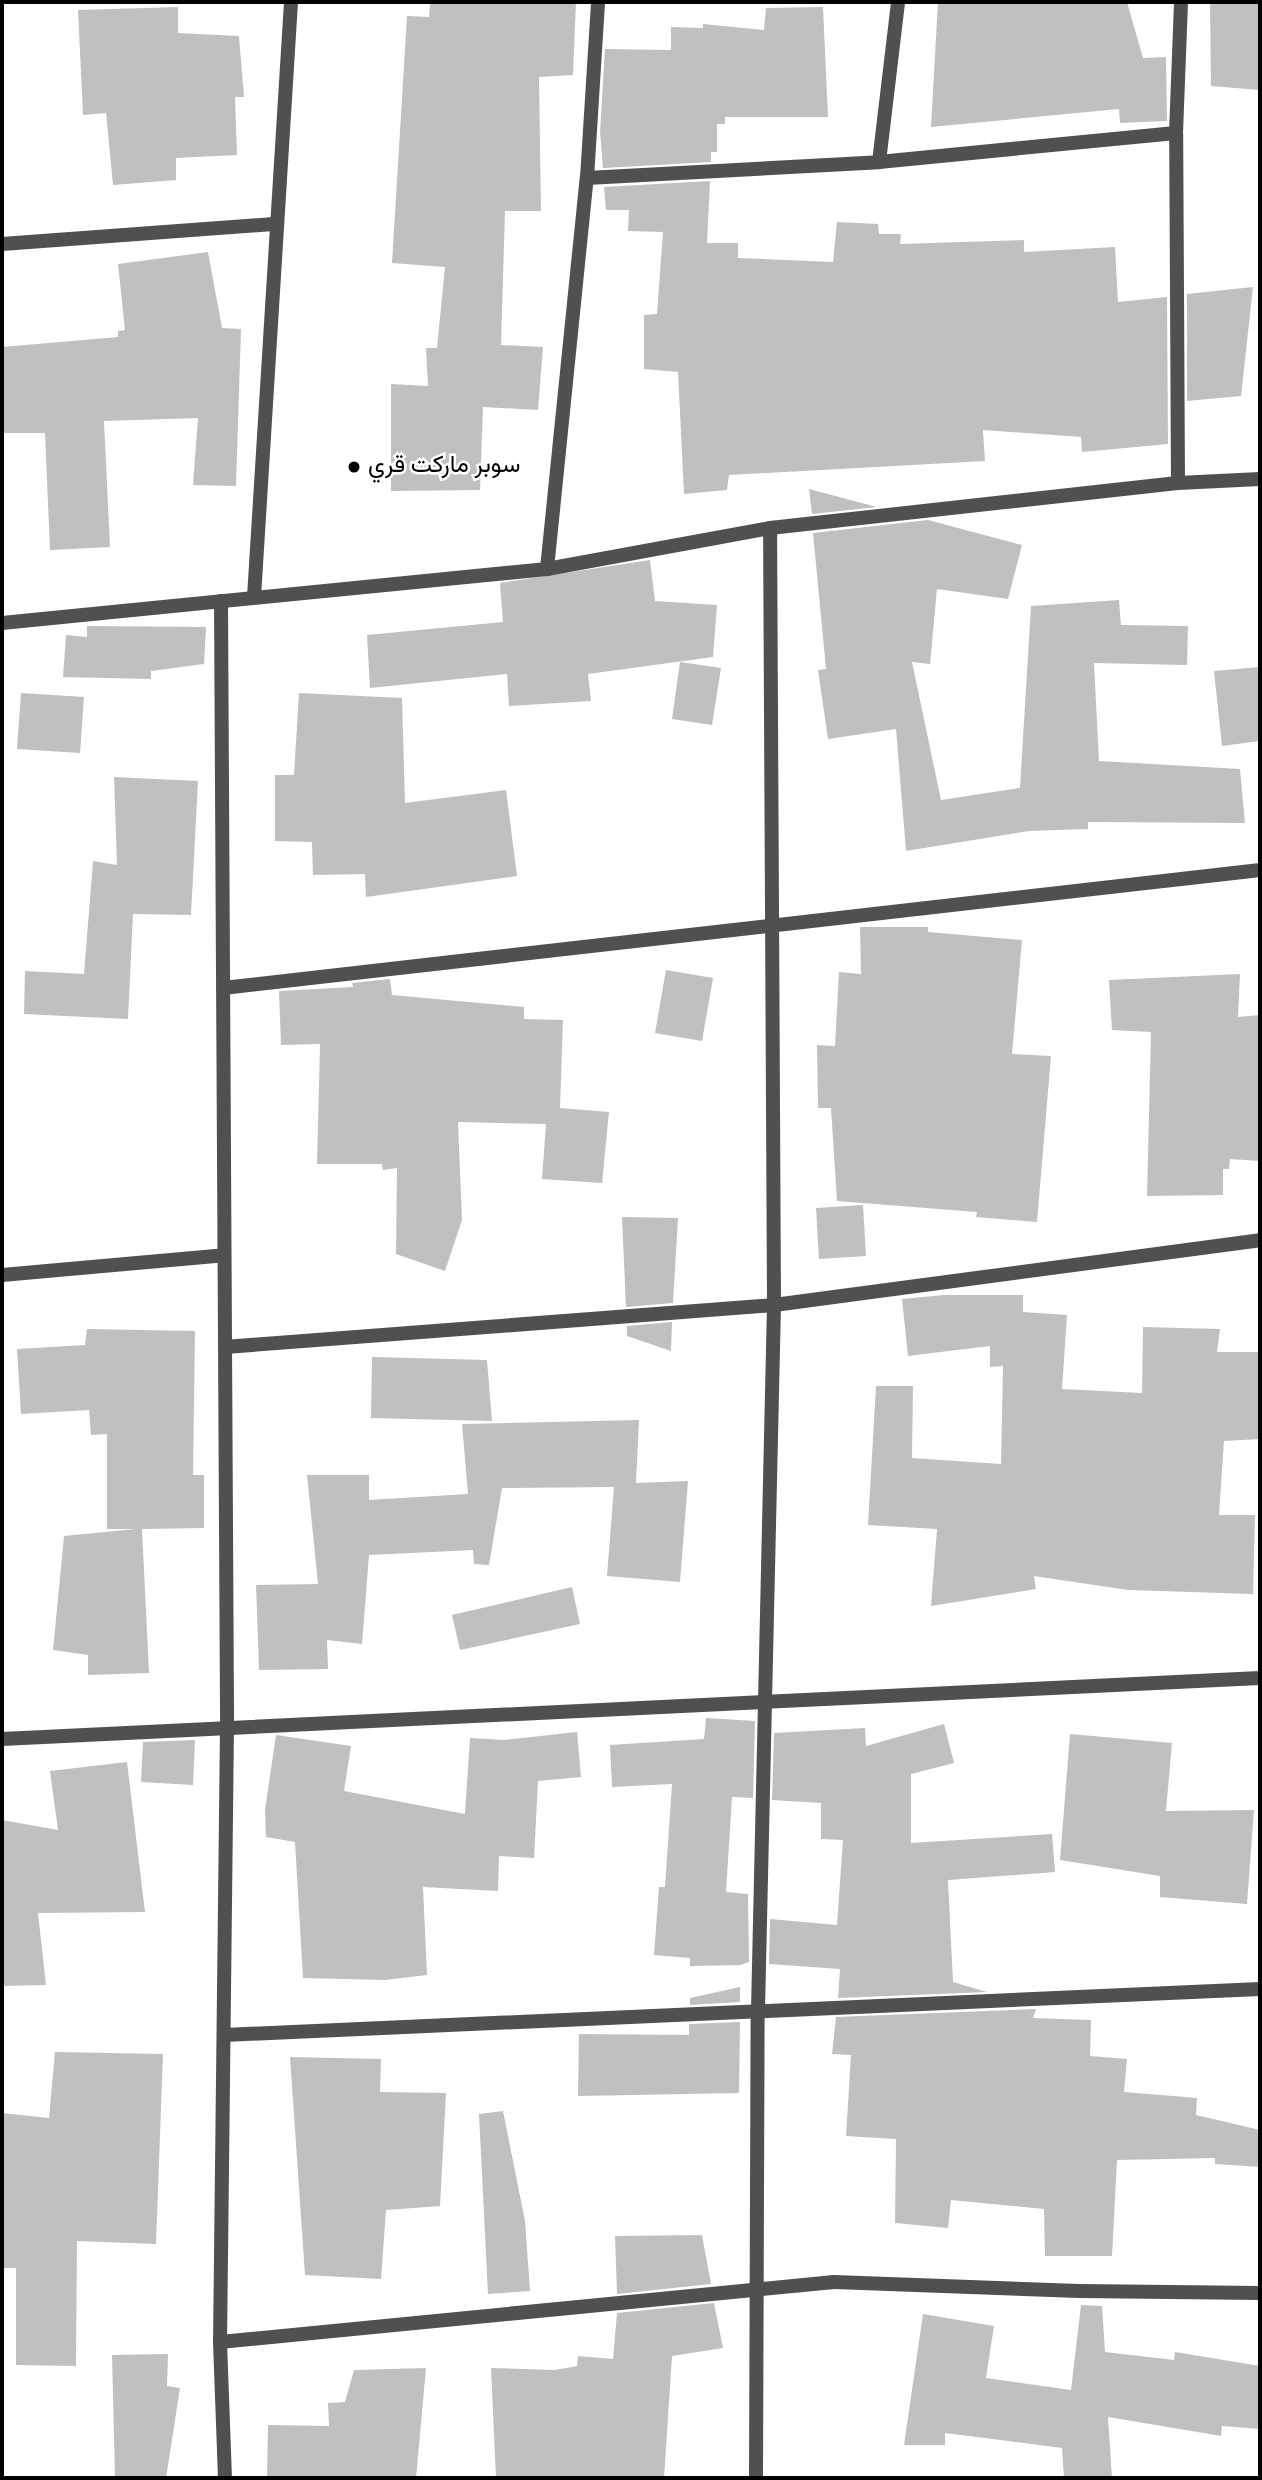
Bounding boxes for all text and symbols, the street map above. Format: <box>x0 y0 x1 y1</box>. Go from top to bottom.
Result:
place label: سوبر ماركت قري <box>368 453 520 481</box>
marker: سوبر ماركت قري <box>346 459 362 475</box>

